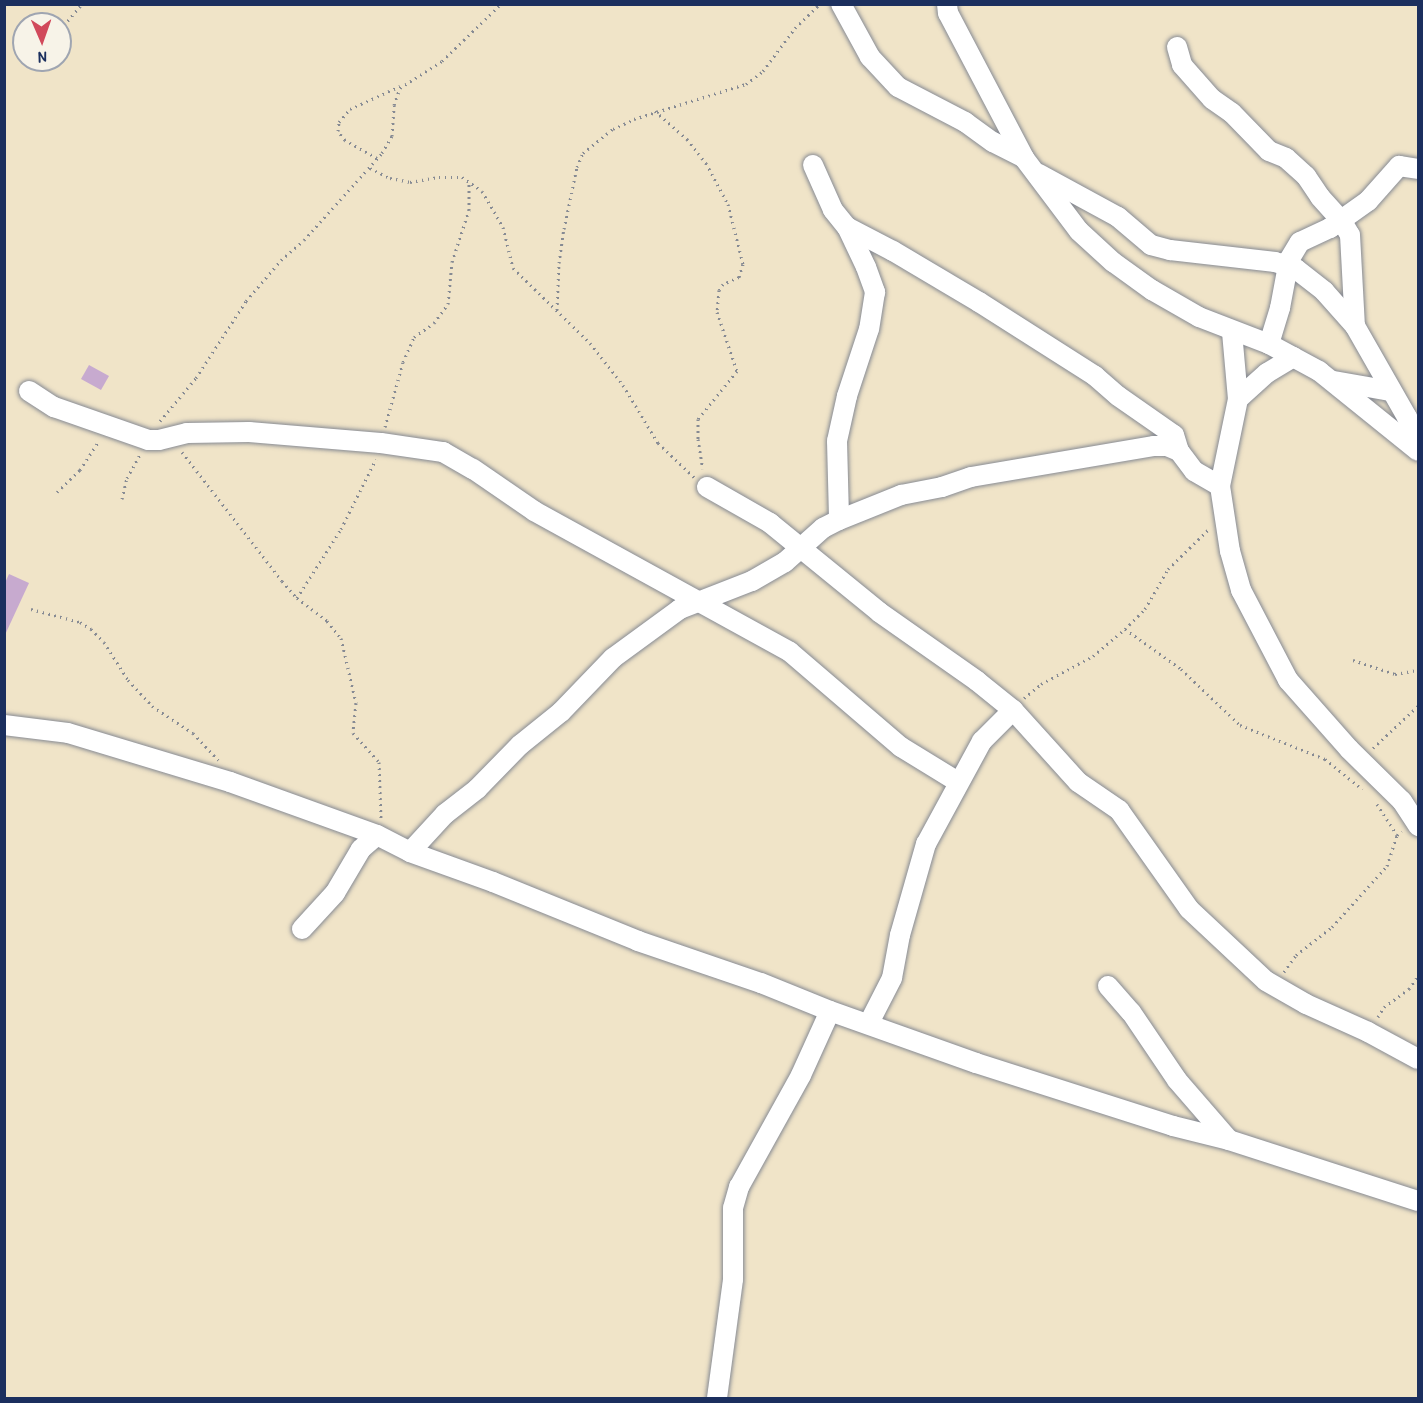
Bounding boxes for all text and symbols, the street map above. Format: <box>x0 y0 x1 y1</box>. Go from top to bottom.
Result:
north arrow <box>12 12 72 72</box>
text: N <box>38 47 47 69</box>

